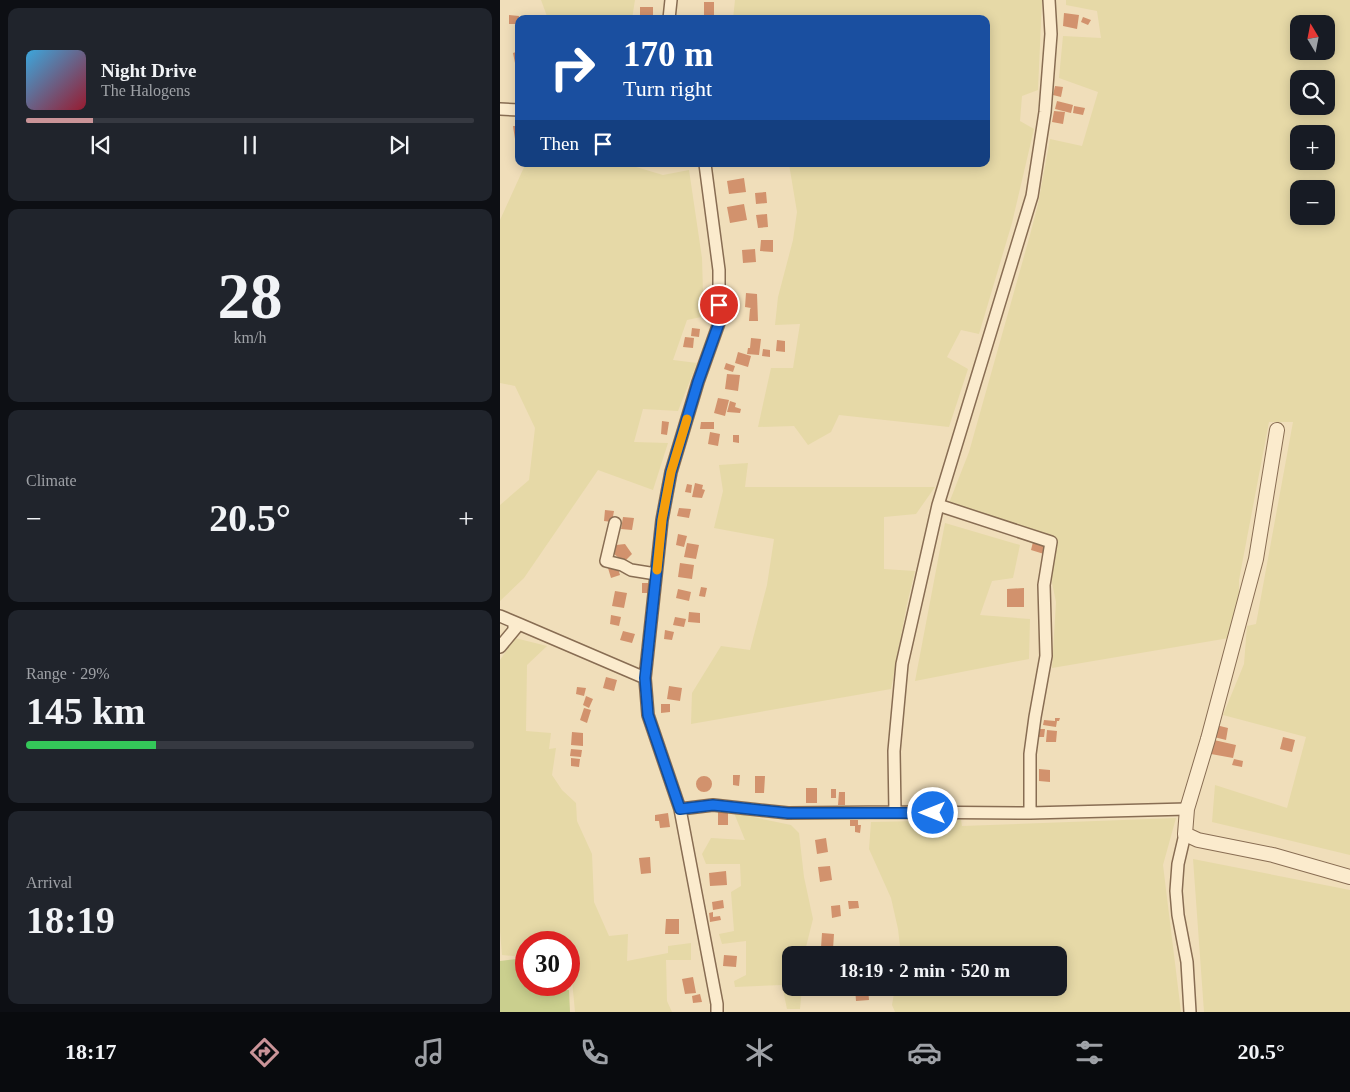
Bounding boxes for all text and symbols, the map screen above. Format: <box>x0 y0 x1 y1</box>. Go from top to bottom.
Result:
north arrow <box>1290 15 1335 60</box>
map controls <box>1290 15 1335 225</box>
icon: right <box>540 35 605 100</box>
text: 170 m <box>623 35 713 74</box>
text: Night Drive <box>101 60 197 81</box>
button: search <box>1290 70 1335 115</box>
text: Turn right <box>623 76 712 101</box>
text: The Halogens <box>101 82 190 99</box>
button: + <box>1290 125 1335 170</box>
icon: arrive <box>589 130 617 158</box>
icon: previous <box>87 131 115 159</box>
icon: pause <box>236 131 264 159</box>
icon: next <box>385 131 413 159</box>
text: Then <box>540 133 579 154</box>
button: − <box>1290 180 1335 225</box>
text: 28 <box>218 260 283 332</box>
pin <box>698 284 740 326</box>
icon: arrive <box>705 291 733 319</box>
text: km/h <box>234 329 266 346</box>
text: Climate <box>26 472 77 489</box>
text: 20.5° <box>209 497 291 539</box>
text: − <box>26 503 42 534</box>
text: + <box>458 503 474 534</box>
text: Range · 29% <box>26 665 110 682</box>
text: 145 km <box>26 690 145 732</box>
position arrow <box>906 786 958 838</box>
text: Arrival <box>26 874 72 891</box>
text: 18:19 <box>26 899 115 941</box>
speed limit sign: 30 <box>515 931 580 996</box>
text: 18:19 · 2 min · 520 m <box>839 960 1010 981</box>
icon: directions <box>247 1035 282 1070</box>
icon: music <box>412 1035 447 1070</box>
icon: phone <box>577 1035 612 1070</box>
icon: climate <box>742 1035 777 1070</box>
icon: car <box>907 1035 942 1070</box>
icon: filters <box>1072 1035 1107 1070</box>
text: 18:17 <box>65 1039 116 1064</box>
text: 20.5° <box>1238 1039 1285 1064</box>

